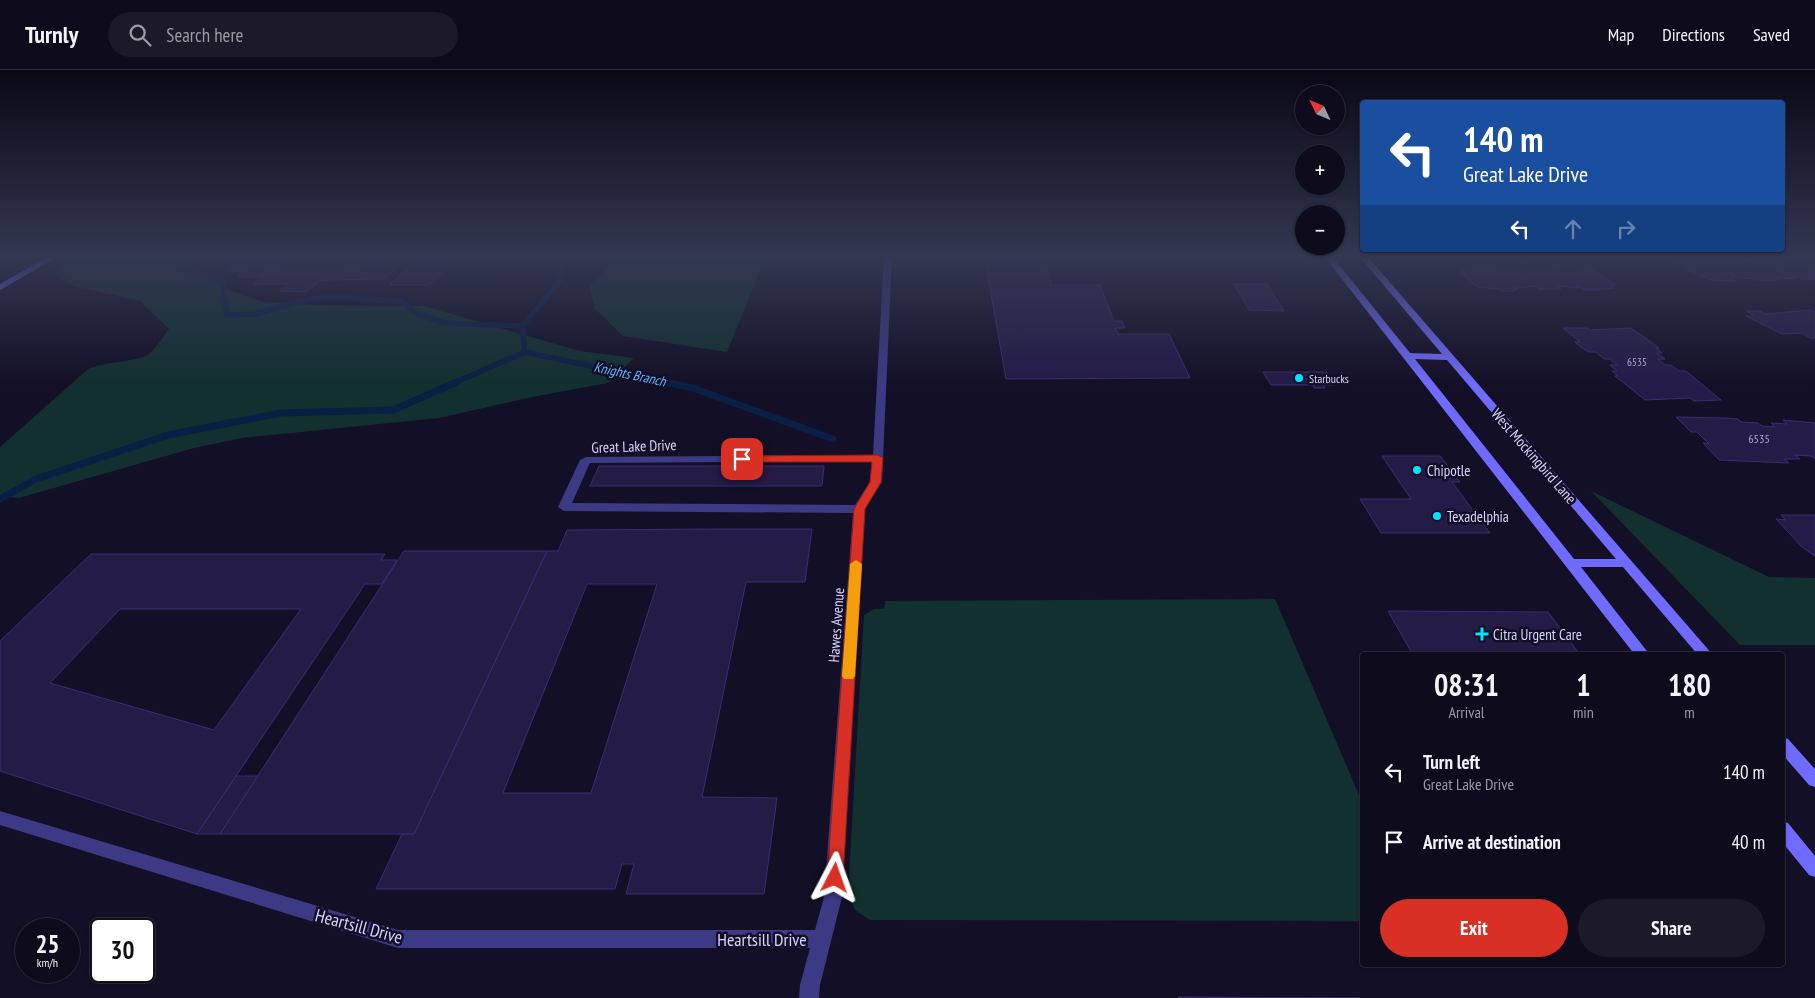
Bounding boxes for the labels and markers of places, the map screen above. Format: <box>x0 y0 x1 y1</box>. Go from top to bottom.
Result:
place label: Starbucks <box>1309 371 1349 386</box>
marker: Starbucks <box>1293 372 1305 384</box>
pin <box>721 438 763 480</box>
place label: Chipotle <box>1427 461 1471 480</box>
marker: Chipotle <box>1411 464 1423 476</box>
place label: Texadelphia <box>1447 507 1509 526</box>
marker: Texadelphia <box>1431 510 1443 522</box>
place label: Citra Urgent Care <box>1493 625 1582 644</box>
marker: Citra Urgent Care <box>1475 627 1489 641</box>

